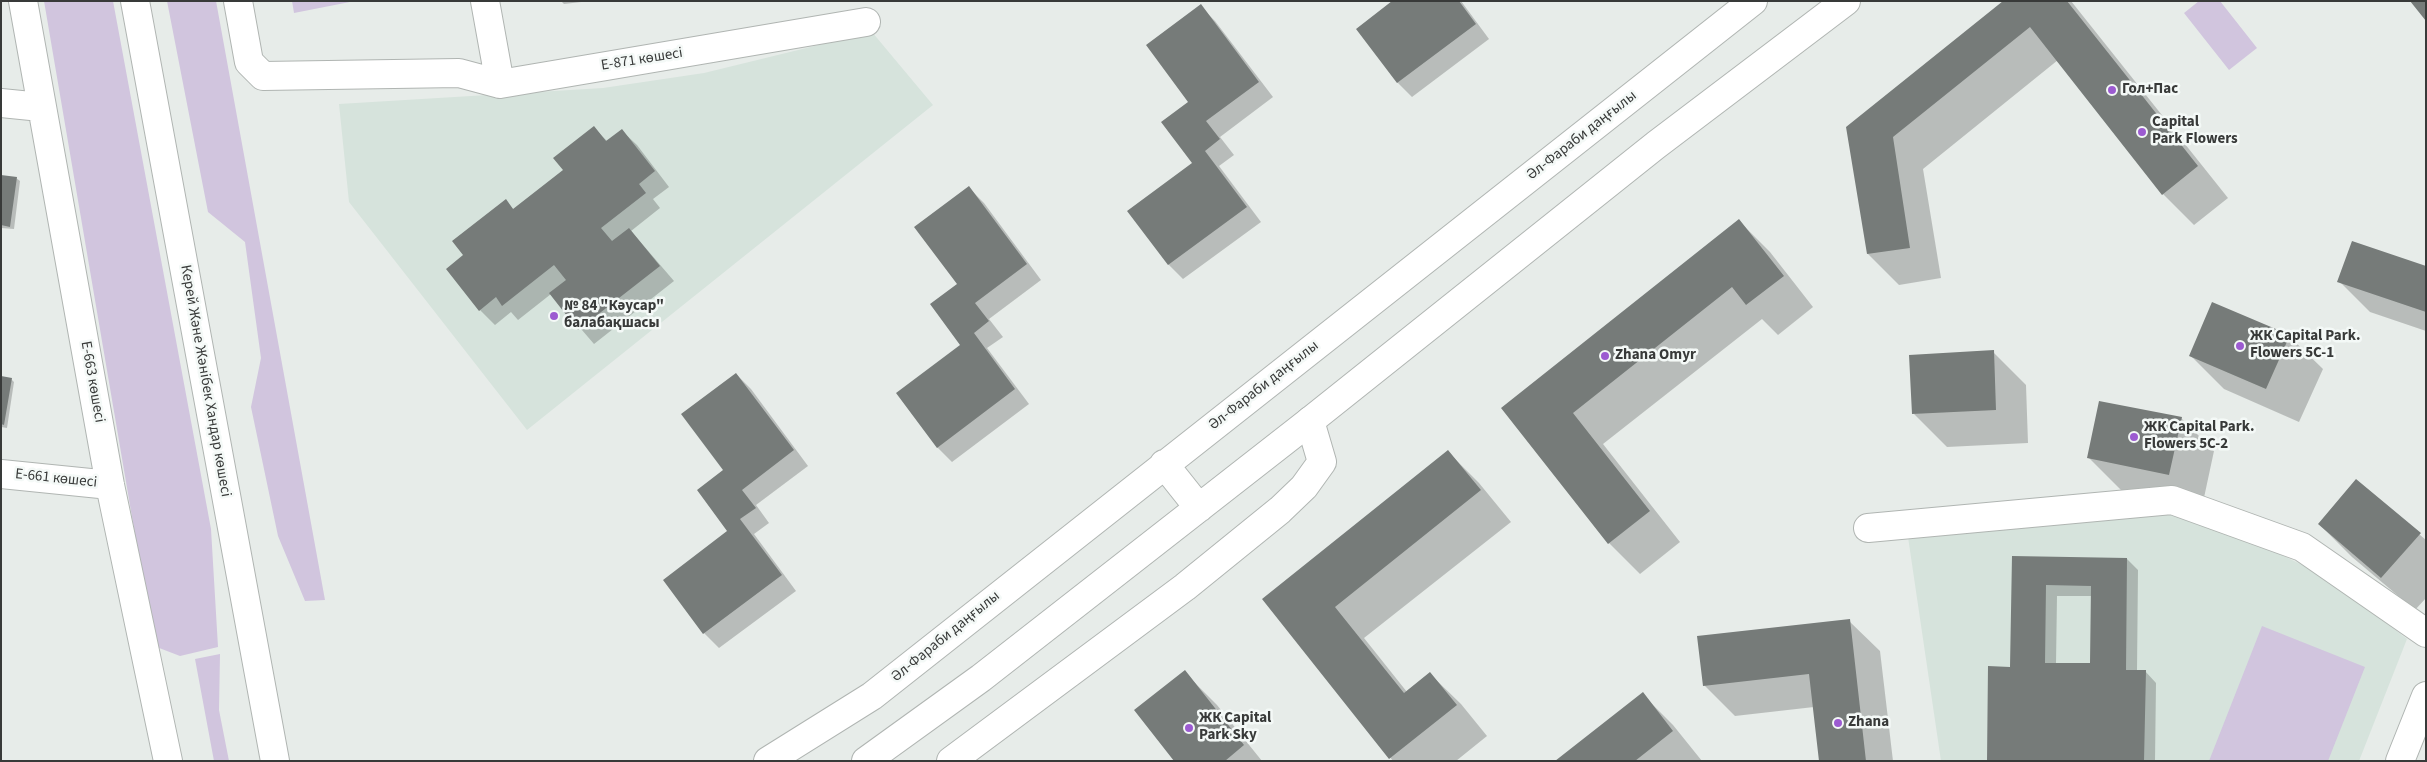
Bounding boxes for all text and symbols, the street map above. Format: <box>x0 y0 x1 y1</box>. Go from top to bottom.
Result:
street label: Е-871 көшесі <box>600 45 684 75</box>
place label: Гол+Пас <box>2122 81 2178 99</box>
marker: Гол+Пас <box>2106 84 2118 96</box>
street label: Әл-Фараби даңғылы <box>1523 87 1641 185</box>
place label: Capital Park Flowers <box>2152 114 2238 149</box>
marker: Capital Park Flowers <box>2136 126 2148 138</box>
street label: Керей Және Жәнібек Хандар көшесі <box>176 264 234 498</box>
place label: № 84 "Кәусар" балабақшасы <box>564 298 664 333</box>
marker: № 84 "Кәусар" балабақшасы <box>548 310 560 322</box>
place label: ЖК Capital Park. Flowers 5C-1 <box>2250 328 2360 363</box>
street label: Әл-Фараби даңғылы <box>1205 337 1323 435</box>
street label: Е-663 көшесі <box>76 340 108 424</box>
marker: ЖК Capital Park. Flowers 5C-1 <box>2234 340 2246 352</box>
place label: Zhana Omyr <box>1615 347 1696 365</box>
marker: Zhana Omyr <box>1599 350 1611 362</box>
place label: ЖК Capital Park. Flowers 5C-2 <box>2144 419 2254 454</box>
marker: ЖК Capital Park. Flowers 5C-2 <box>2128 431 2140 443</box>
street label: Е-661 көшесі <box>14 466 98 492</box>
street label: Әл-Фараби даңғылы <box>888 588 1004 686</box>
place label: ЖК Capital Park Sky <box>1199 710 1271 745</box>
place label: Zhana <box>1848 714 1889 732</box>
marker: Zhana <box>1832 717 1844 729</box>
marker: ЖК Capital Park Sky <box>1183 722 1195 734</box>

